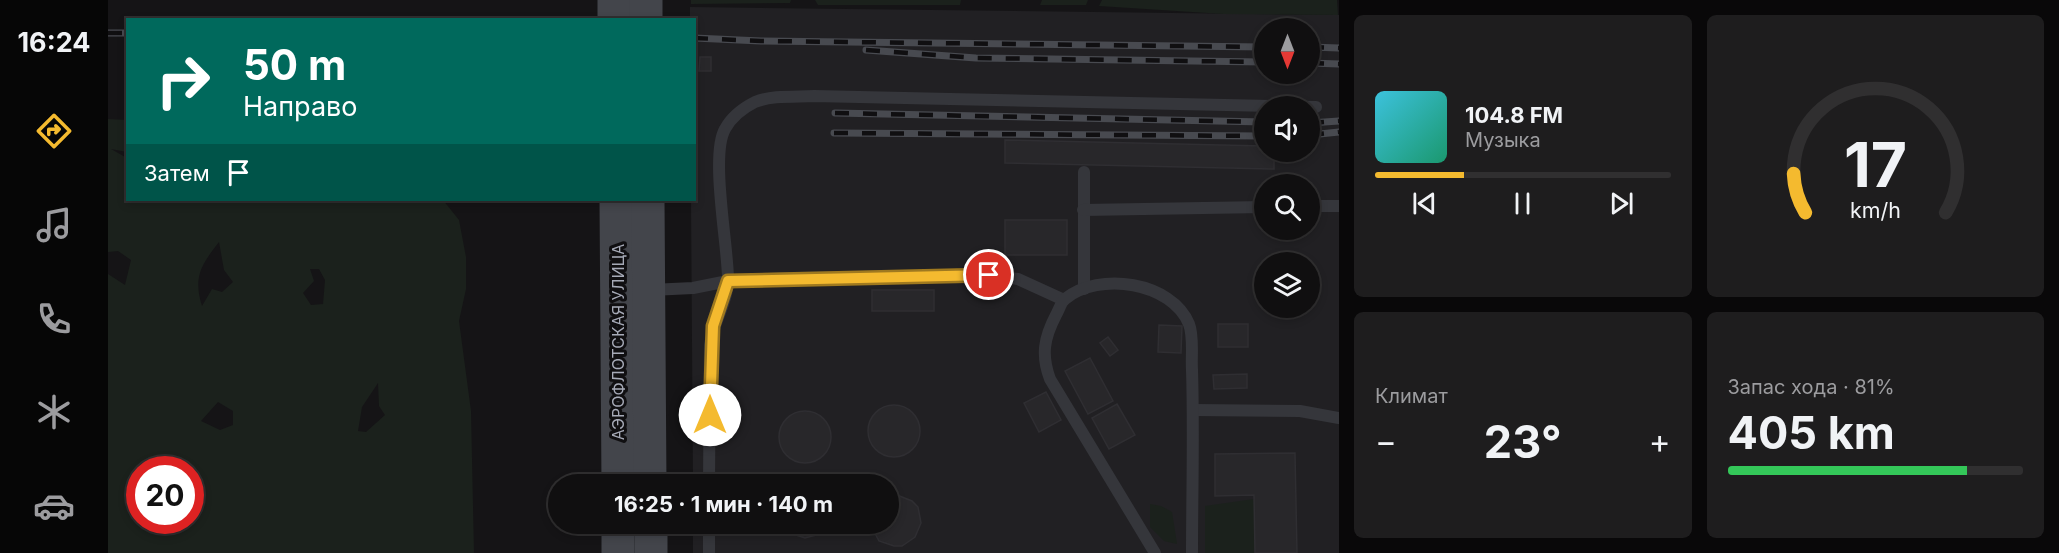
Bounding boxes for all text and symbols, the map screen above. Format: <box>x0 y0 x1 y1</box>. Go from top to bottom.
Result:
north arrow <box>1254 18 1320 84</box>
map controls <box>1254 18 1320 318</box>
text: 16:24 <box>17 26 91 59</box>
text: 50 m <box>243 39 346 90</box>
icon: right <box>144 42 222 120</box>
text: Направо <box>243 90 358 123</box>
button: sound <box>1254 96 1320 162</box>
text: 104.8 FM <box>1465 102 1563 128</box>
icon: directions <box>33 110 75 152</box>
text: 17 <box>1844 127 1907 202</box>
text: Музыка <box>1465 128 1541 152</box>
icon: arrive <box>222 156 255 189</box>
text: Затем <box>144 160 210 186</box>
button: search <box>1254 174 1320 240</box>
icon: previous <box>1408 187 1441 220</box>
icon: pause <box>1506 187 1539 220</box>
icon: next <box>1605 187 1638 220</box>
text: km/h <box>1850 197 1901 223</box>
icon: music <box>33 204 75 246</box>
street label: АЭРОФЛОТСКАЯ УЛИЦА <box>608 244 628 440</box>
pin <box>963 249 1014 300</box>
button: layers <box>1254 252 1320 318</box>
icon: arrive <box>972 258 1005 291</box>
icon: phone <box>33 298 75 340</box>
text: Запас хода · 81% <box>1728 375 1895 399</box>
position arrow <box>678 383 742 447</box>
text: Климат <box>1375 384 1448 408</box>
icon: climate <box>33 391 75 433</box>
text: 405 km <box>1728 405 1895 460</box>
text: 23° <box>1484 414 1562 469</box>
text: − <box>1375 421 1397 461</box>
text: + <box>1649 421 1670 461</box>
speed limit sign: 20 <box>126 456 204 534</box>
icon: car <box>33 485 75 527</box>
text: 16:25 · 1 мин · 140 m <box>614 491 833 517</box>

